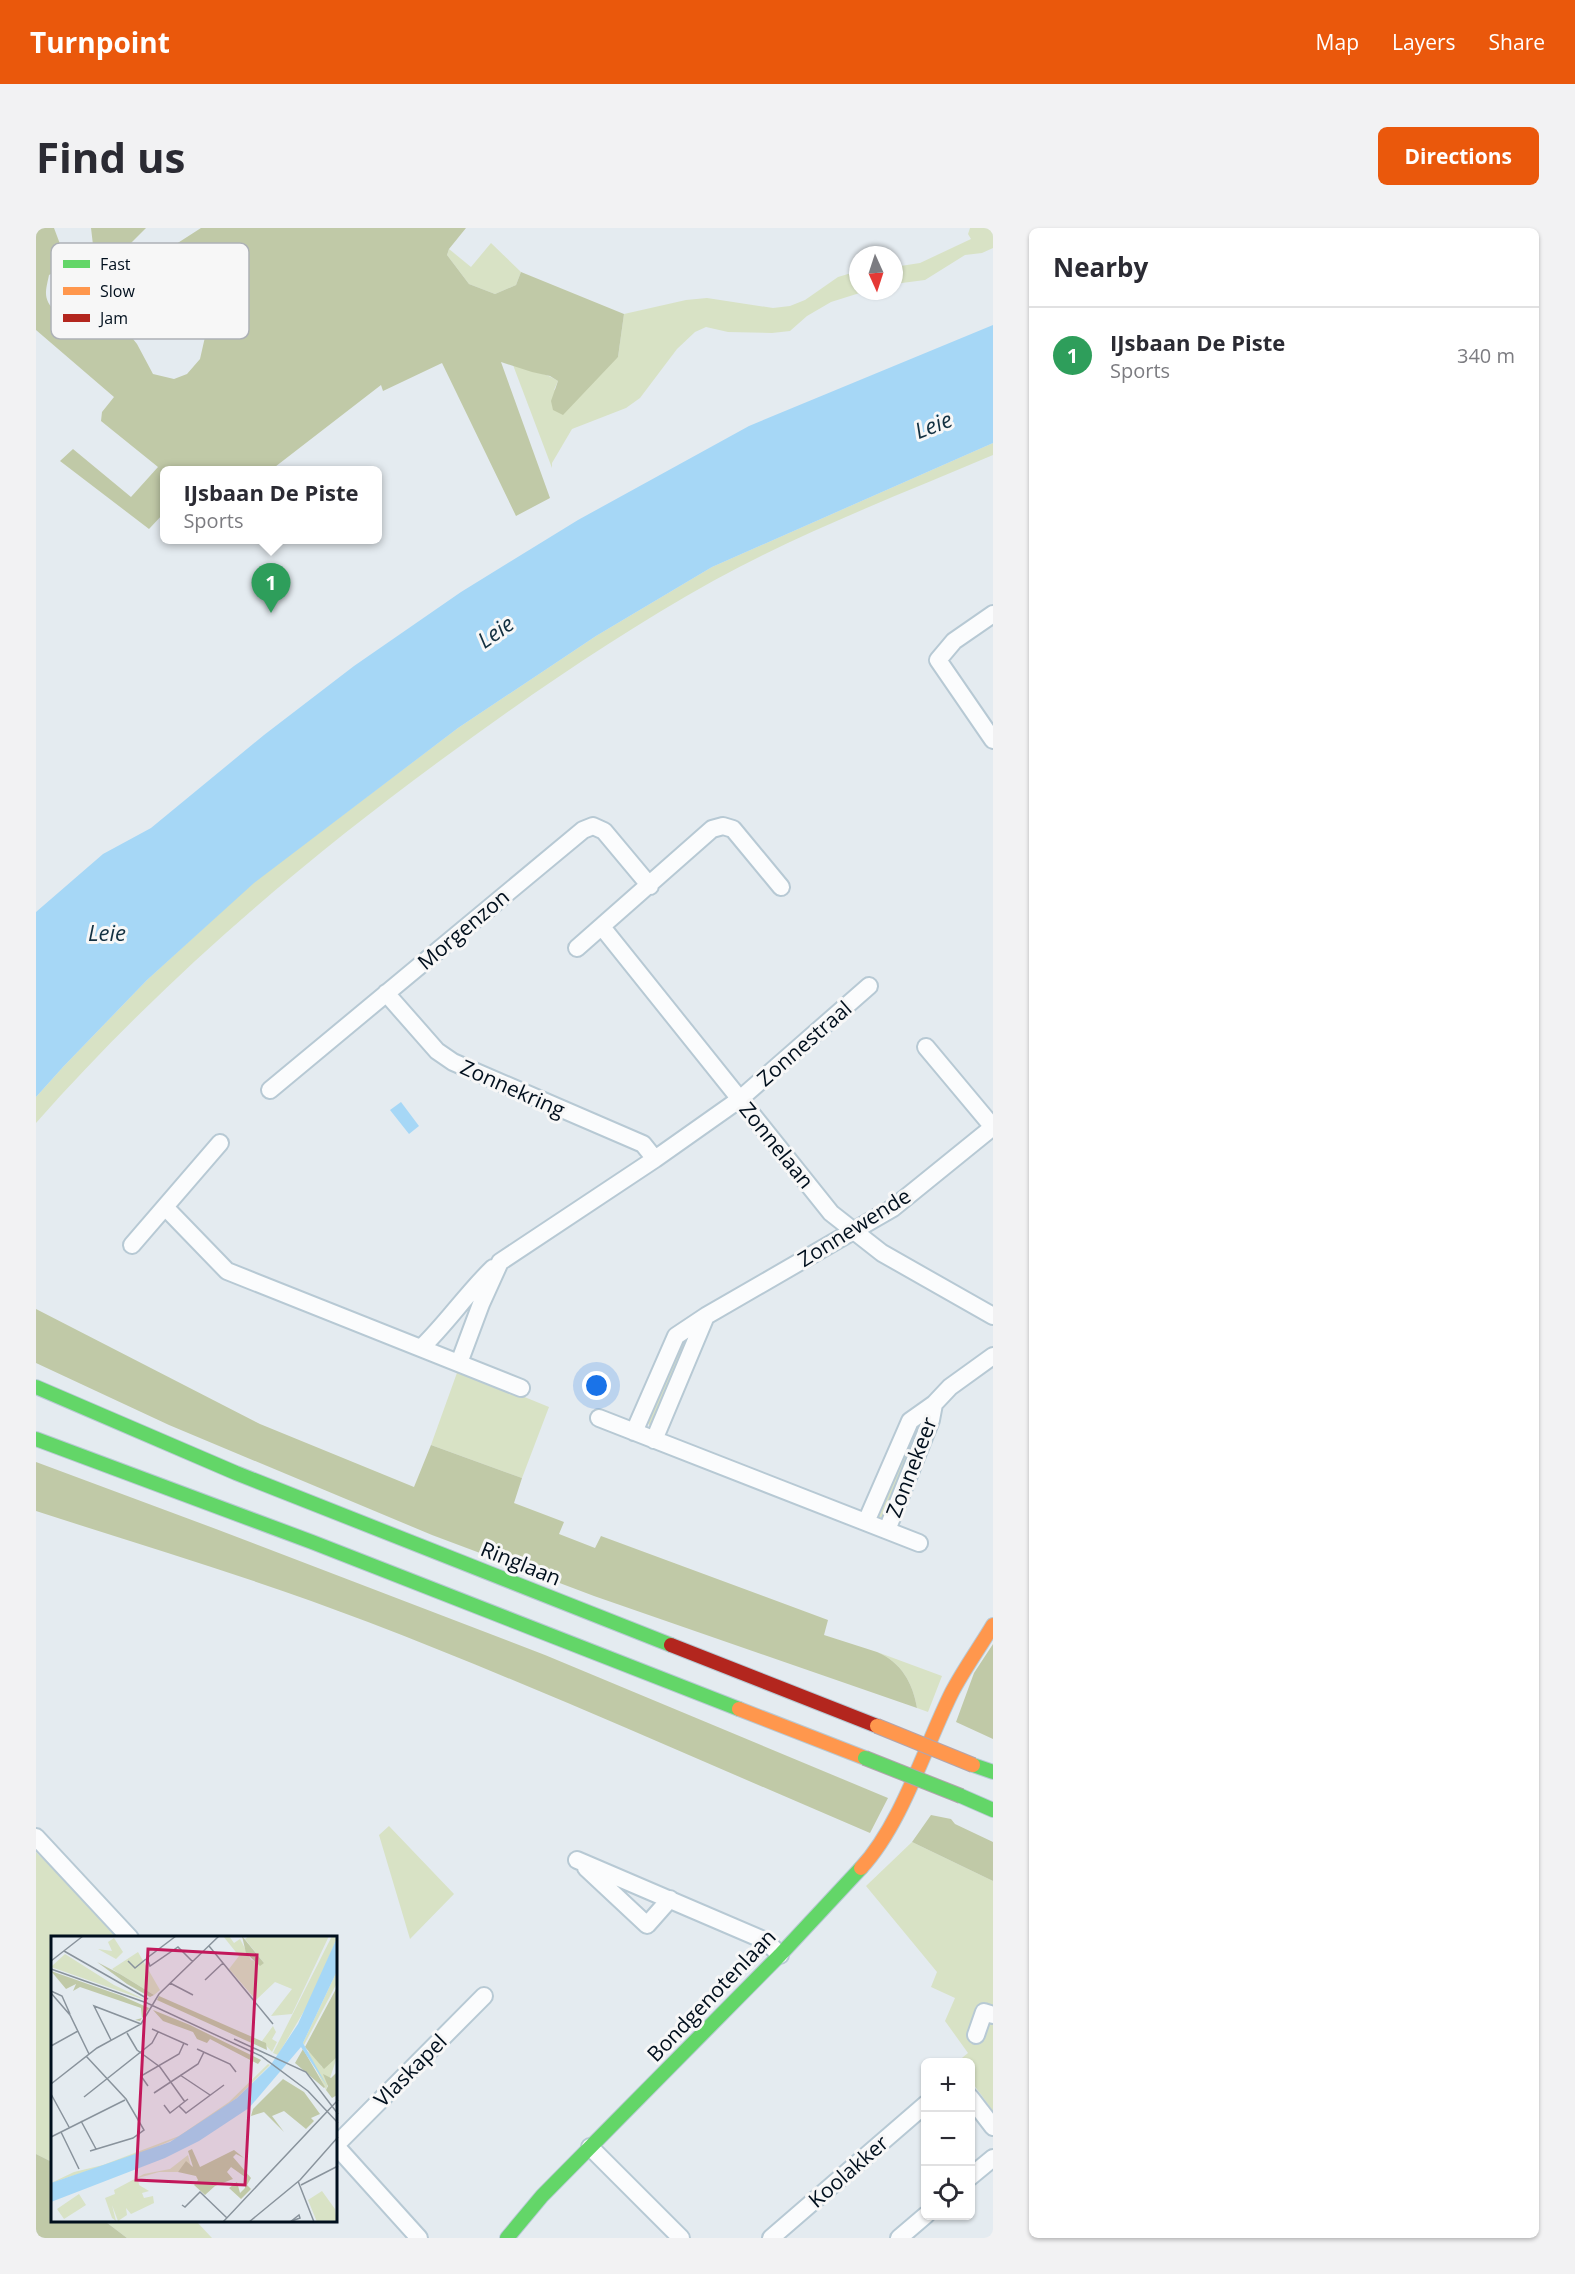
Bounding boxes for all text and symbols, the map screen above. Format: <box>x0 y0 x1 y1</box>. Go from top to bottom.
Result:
text: Turnpoint <box>30 23 170 61</box>
text: Map <box>1316 28 1359 56</box>
text: Layers <box>1392 28 1456 56</box>
text: Share <box>1489 28 1545 56</box>
button: Directions <box>1378 127 1539 185</box>
text: Find us <box>36 128 185 185</box>
legend <box>51 243 249 339</box>
north arrow <box>849 246 903 300</box>
text: Nearby <box>1053 249 1148 285</box>
text: Fast <box>100 253 131 275</box>
text: Slow <box>100 280 135 302</box>
text: Jam <box>98 307 128 329</box>
text: IJsbaan De Piste <box>1110 327 1285 357</box>
text: 1 <box>1067 342 1078 369</box>
text: 340 m <box>1457 342 1515 369</box>
text: Sports <box>1110 357 1170 384</box>
water label: Leie <box>910 403 956 445</box>
popup <box>160 466 382 544</box>
text: IJsbaan De Piste <box>183 477 359 507</box>
text: Sports <box>183 507 243 534</box>
pin: 1 <box>252 564 290 613</box>
water label: Leie <box>471 608 519 654</box>
street label: Morgenzon <box>411 882 515 976</box>
water label: Leie <box>88 917 126 947</box>
street label: Zonnestraal <box>751 994 857 1092</box>
street label: Zonnekring <box>456 1053 570 1123</box>
street label: Zonnelaan <box>733 1096 821 1194</box>
street label: Zonnewende <box>792 1181 916 1273</box>
your location <box>582 1371 611 1400</box>
street label: Zonnekeer <box>879 1412 943 1521</box>
street label: Ringlaan <box>477 1534 565 1592</box>
street label: Bondgenotenlaan <box>640 1923 782 2067</box>
inset map <box>51 1936 338 2223</box>
street label: Vlaskapel <box>368 2028 452 2112</box>
map controls <box>921 2058 975 2220</box>
button: + <box>921 2058 975 2112</box>
button: − <box>921 2112 975 2166</box>
street label: Koolakker <box>802 2128 894 2214</box>
button: locate <box>921 2166 975 2220</box>

